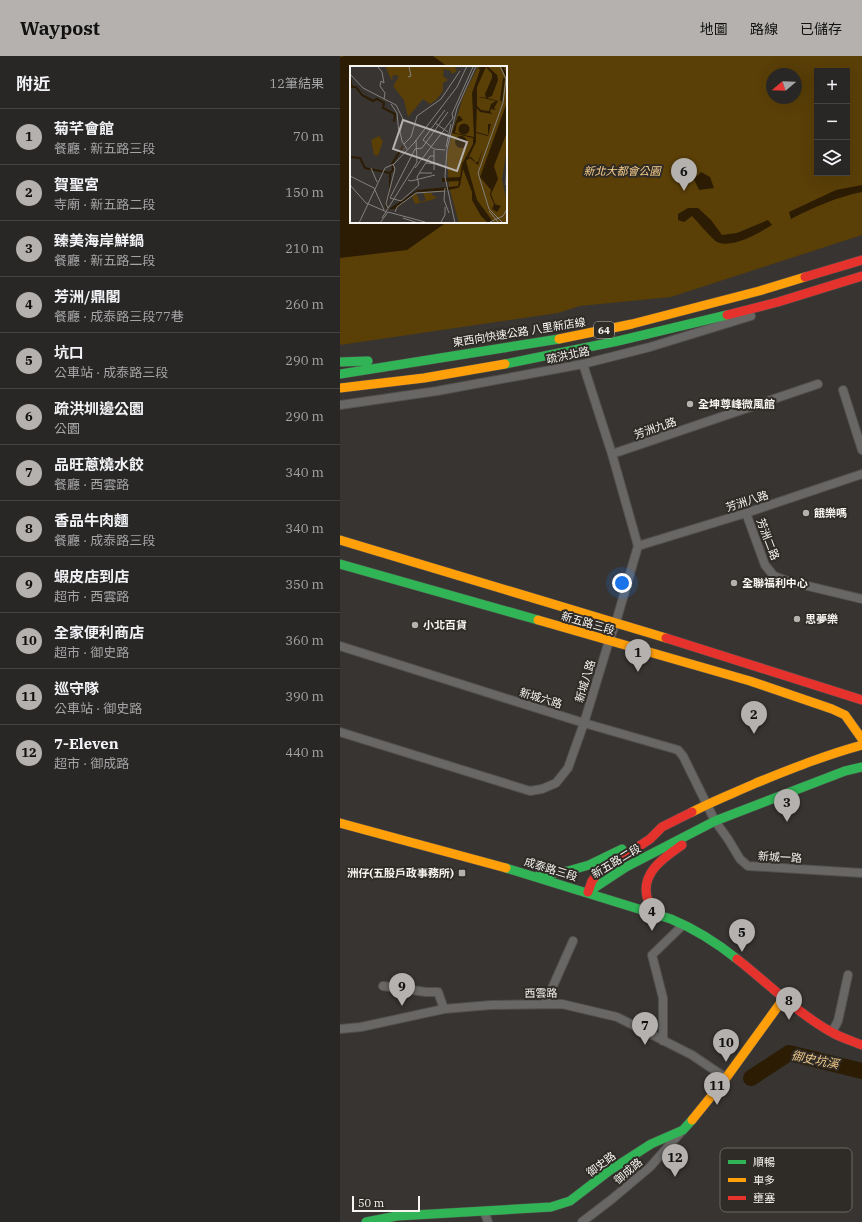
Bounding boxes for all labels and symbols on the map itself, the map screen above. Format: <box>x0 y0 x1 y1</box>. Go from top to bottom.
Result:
inset map <box>350 66 507 223</box>
north arrow <box>766 68 802 104</box>
pin: 6 <box>671 158 697 191</box>
park label: 新北大都會公園 <box>584 164 662 178</box>
street label: 東西向快速公路 八里新店線 <box>451 315 587 349</box>
road number: 64 <box>594 322 614 338</box>
street label: 疏洪北路 <box>545 344 591 366</box>
place label: 全坤尊峰微風館 <box>698 397 775 411</box>
marker: 全坤尊峰微風館 <box>685 399 695 409</box>
street label: 芳洲九路 <box>632 414 678 442</box>
street label: 芳洲八路 <box>724 488 770 514</box>
place label: 餓樂嗎 <box>814 506 847 520</box>
marker: 餓樂嗎 <box>801 508 811 518</box>
street label: 芳洲二路 <box>754 516 782 562</box>
your location <box>612 573 632 593</box>
place label: 全聯福利中心 <box>742 576 808 590</box>
marker: 全聯福利中心 <box>729 578 739 588</box>
street label: 新五路三段 <box>560 609 616 637</box>
place label: 思夢樂 <box>805 612 838 626</box>
marker: 思夢樂 <box>792 614 802 624</box>
place label: 小北百貨 <box>423 618 467 632</box>
marker: 小北百貨 <box>410 620 420 630</box>
pin: 1 <box>625 639 651 672</box>
street label: 新城八路 <box>572 658 598 704</box>
street label: 新城六路 <box>518 685 564 711</box>
pin: 2 <box>741 701 767 734</box>
pin: 3 <box>774 789 800 822</box>
street label: 新五路二段 <box>589 841 643 881</box>
street label: 新城一路 <box>758 849 802 865</box>
street label: 成泰路三段 <box>523 854 579 884</box>
place label: 洲仔(五股戶政事務所) <box>347 866 454 880</box>
marker: 洲仔(五股戶政事務所) <box>457 868 467 878</box>
pin: 4 <box>639 898 665 931</box>
pin: 5 <box>729 919 755 952</box>
pin: 9 <box>389 973 415 1006</box>
street label: 西雲路 <box>524 986 558 1000</box>
pin: 8 <box>776 987 802 1020</box>
pin: 7 <box>632 1012 658 1045</box>
pin: 10 <box>713 1029 739 1062</box>
water label: 御史坑溪 <box>790 1048 842 1072</box>
pin: 11 <box>704 1072 730 1105</box>
pin: 12 <box>662 1144 688 1177</box>
street label: 御史路 <box>583 1148 618 1180</box>
legend <box>720 1148 852 1212</box>
street label: 御成路 <box>610 1155 645 1188</box>
text: 順暢 <box>753 1155 775 1169</box>
text: 車多 <box>753 1173 775 1187</box>
text: 壅塞 <box>753 1191 775 1205</box>
scale bar <box>352 1194 420 1213</box>

